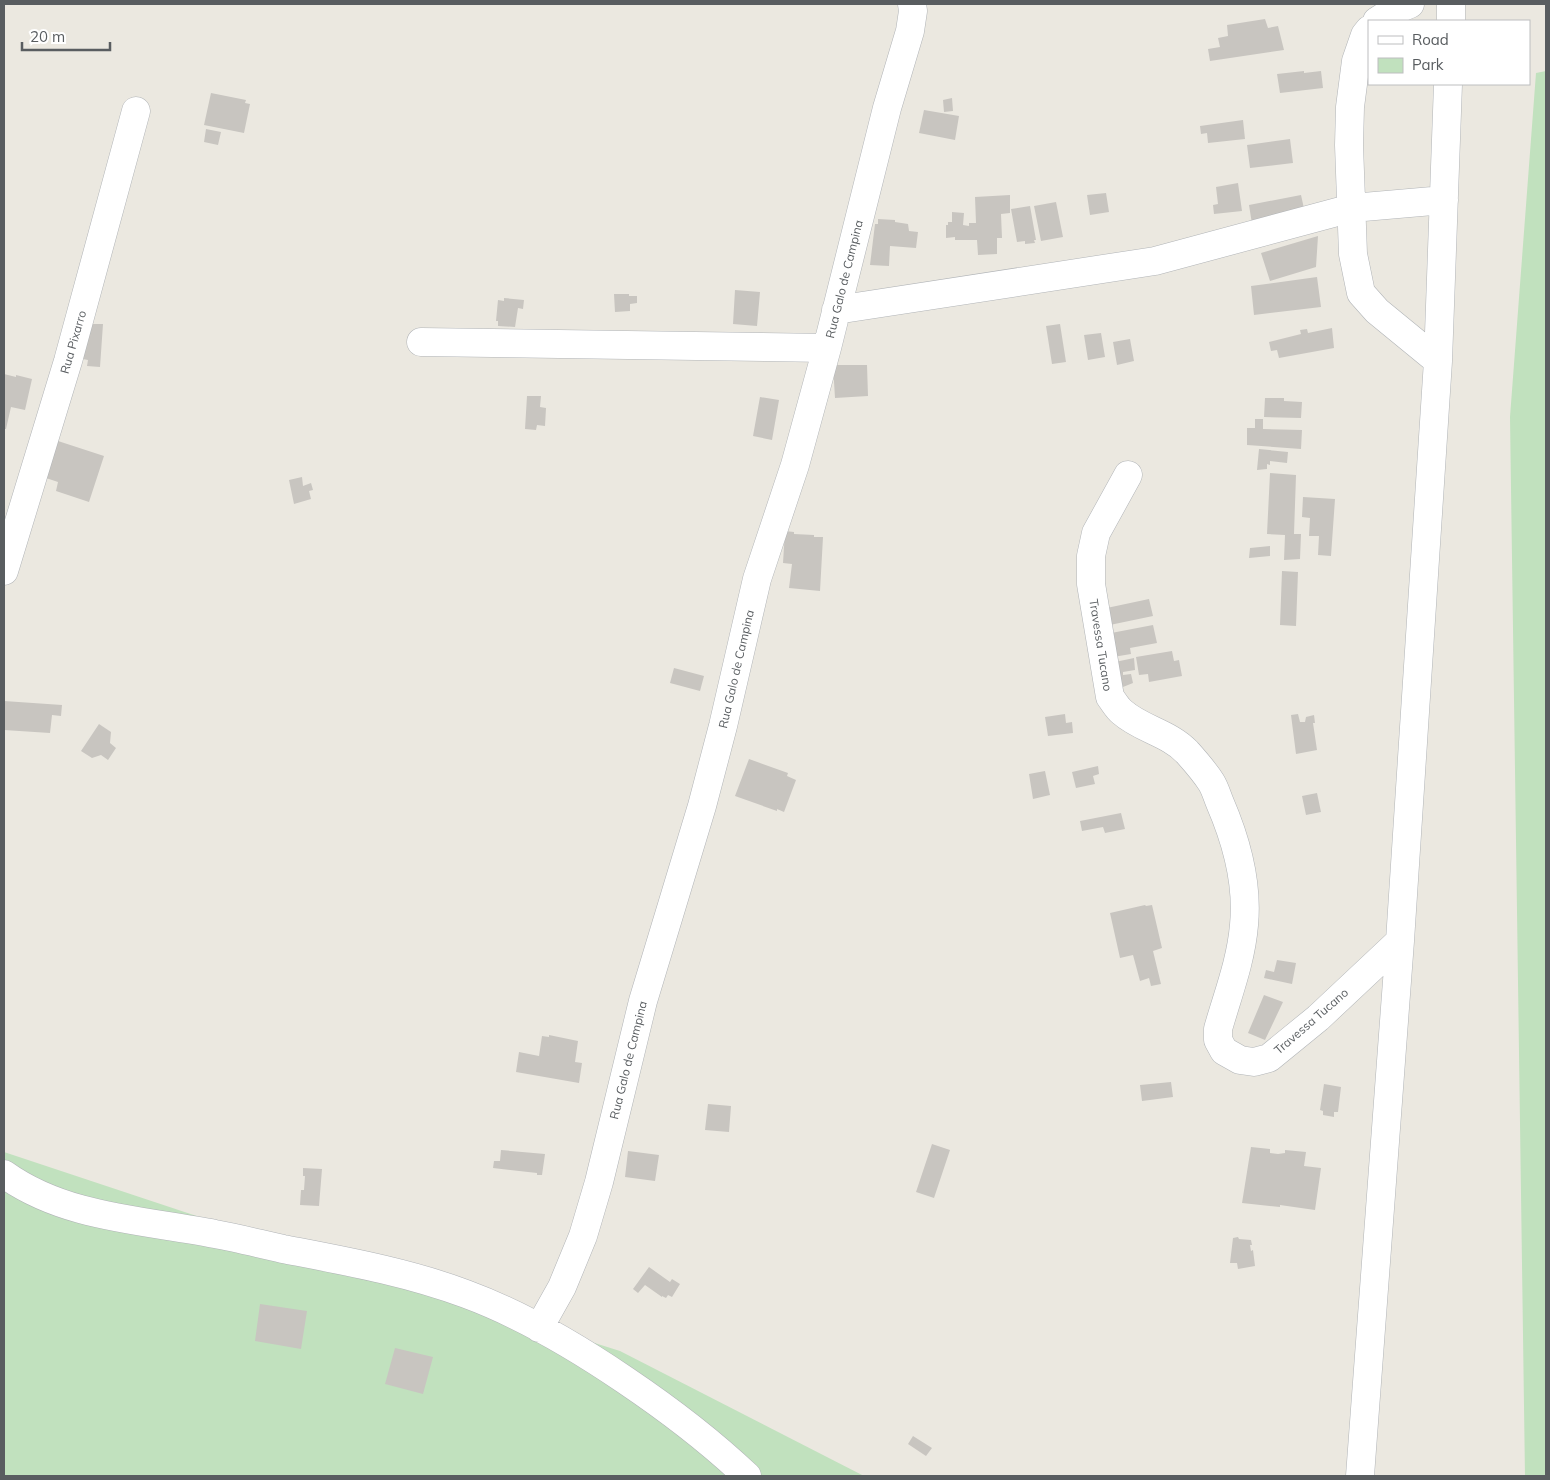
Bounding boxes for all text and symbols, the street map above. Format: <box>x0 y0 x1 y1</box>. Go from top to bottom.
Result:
scale bar <box>22 20 110 52</box>
legend <box>1368 20 1530 85</box>
text: 20 m <box>30 27 65 46</box>
text: Road <box>1412 30 1449 49</box>
text: Park <box>1412 55 1444 74</box>
street label: Rua Galo de Campina <box>822 218 866 340</box>
street label: Rua Pixarro <box>57 308 89 375</box>
street label: Travessa Tucano <box>1086 598 1116 692</box>
street label: Rua Galo de Campina <box>715 608 757 730</box>
street label: Travessa Tucano <box>1271 985 1351 1057</box>
street label: Rua Galo de Campina <box>606 999 650 1121</box>

